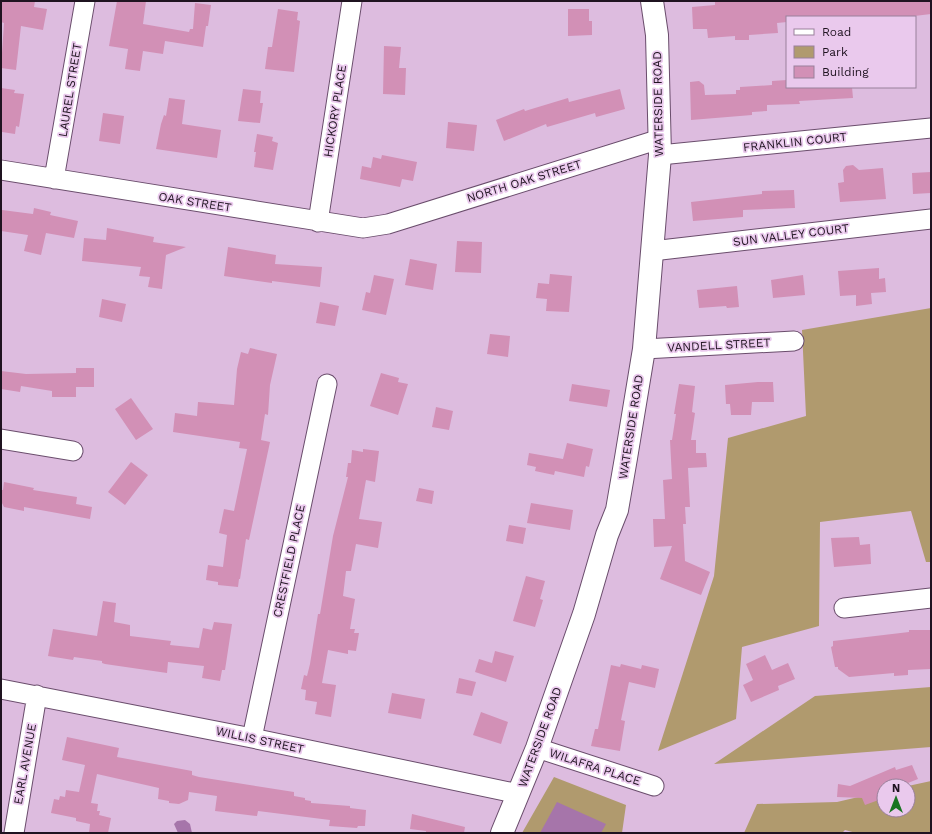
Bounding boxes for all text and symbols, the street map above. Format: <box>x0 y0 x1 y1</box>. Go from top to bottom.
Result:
legend <box>786 16 916 88</box>
text: Road <box>822 25 851 39</box>
street label: LAUREL STREET <box>56 42 84 138</box>
text: Park <box>822 45 848 59</box>
street label: WATERSIDE ROAD <box>650 51 666 157</box>
street label: HICKORY PLACE <box>321 63 349 158</box>
text: Building <box>822 65 869 79</box>
street label: FRANKLIN COURT <box>742 130 848 154</box>
street label: NORTH OAK STREET <box>465 157 583 205</box>
street label: OAK STREET <box>158 189 232 215</box>
street label: SUN VALLEY COURT <box>732 221 850 249</box>
street label: VANDELL STREET <box>667 335 771 355</box>
street label: WATERSIDE ROAD <box>616 374 646 480</box>
street label: CRESTFIELD PLACE <box>270 503 308 619</box>
street label: WATERSIDE ROAD <box>515 685 565 789</box>
street label: EARL AVENUE <box>11 722 39 805</box>
street label: WILLIS STREET <box>215 724 305 756</box>
street label: WILAFRA PLACE <box>548 746 643 788</box>
north arrow <box>876 778 916 818</box>
text: N <box>892 782 900 795</box>

